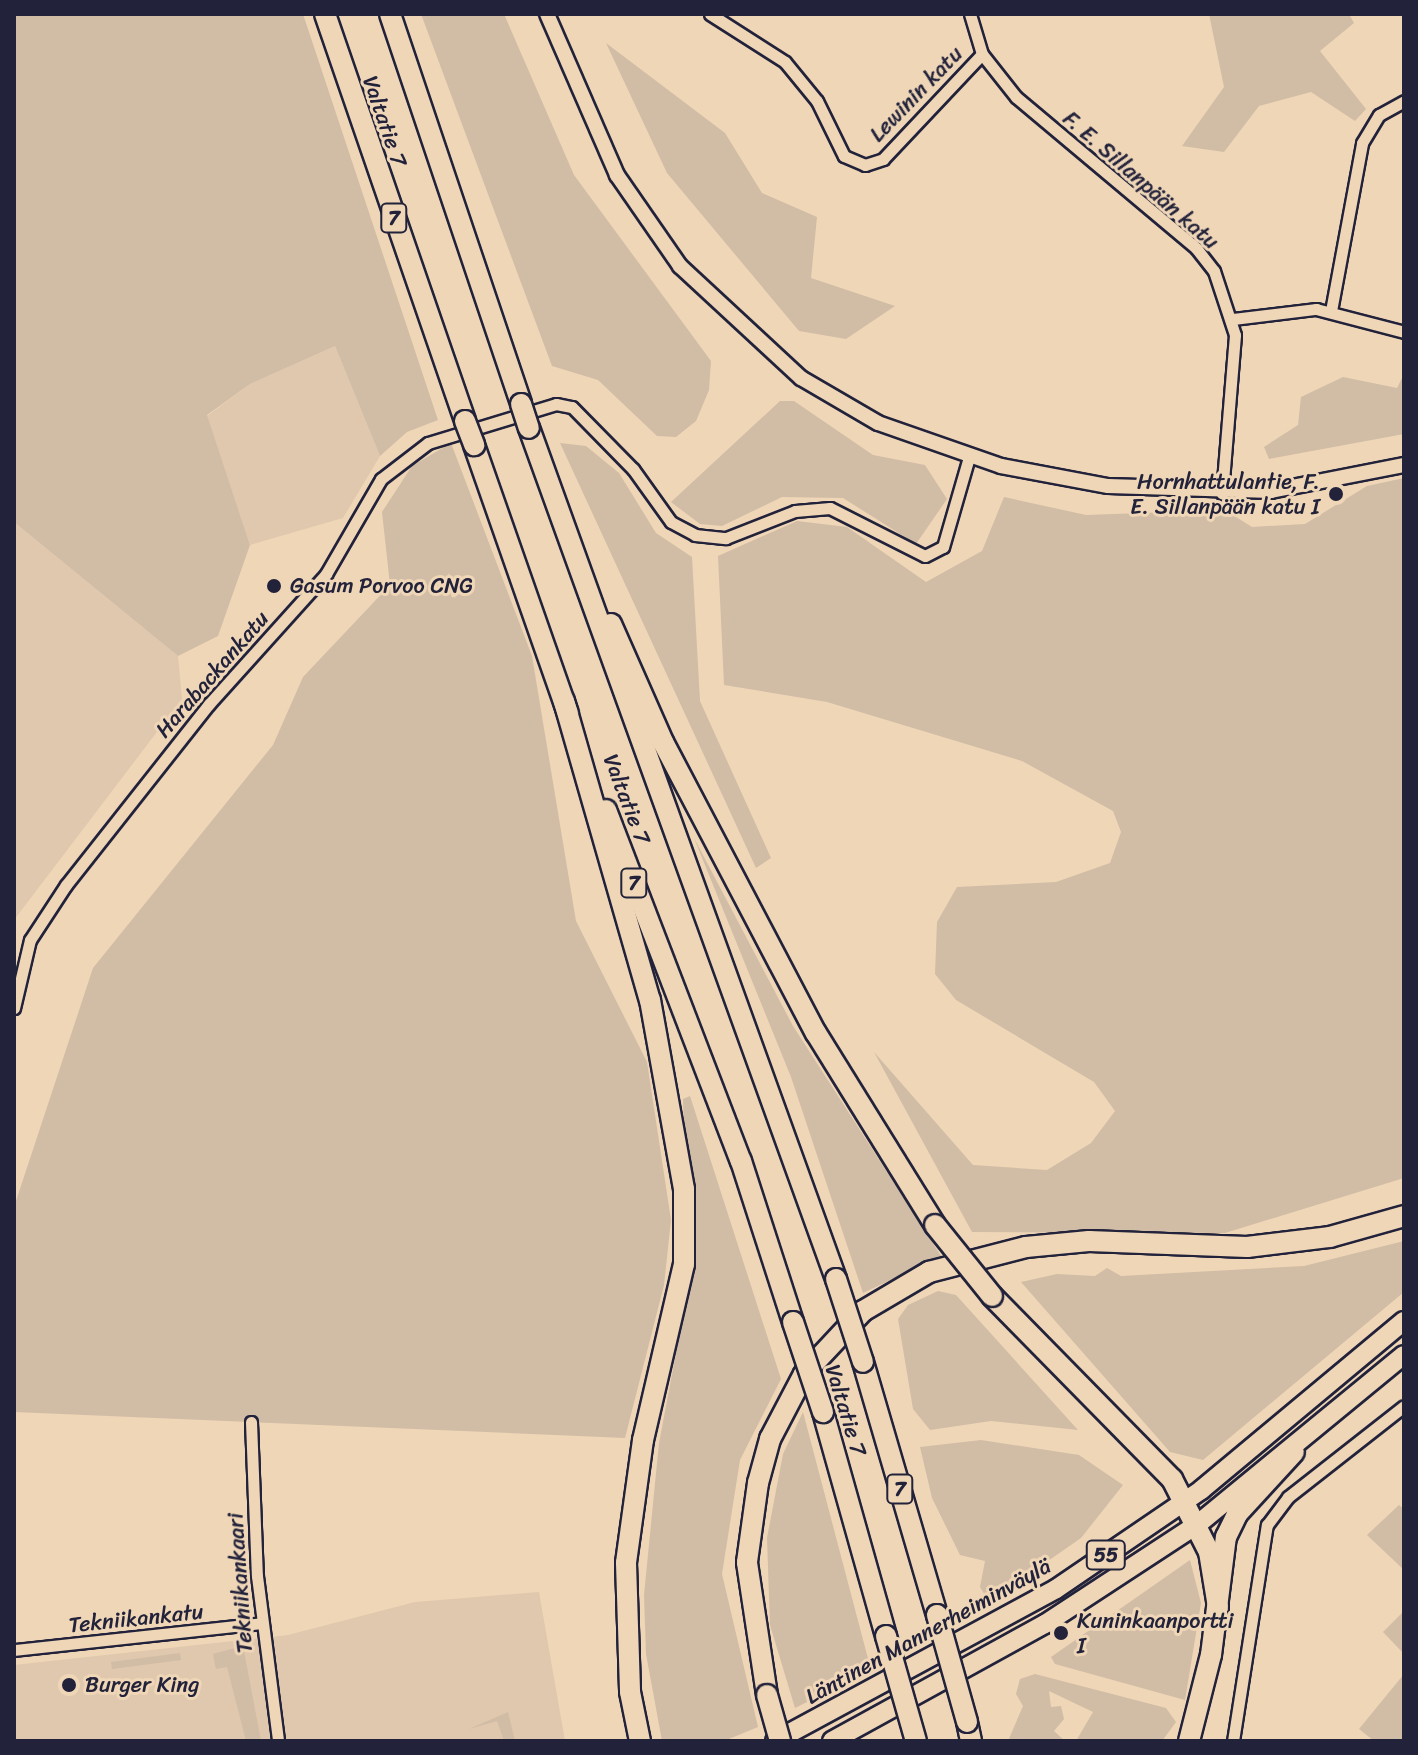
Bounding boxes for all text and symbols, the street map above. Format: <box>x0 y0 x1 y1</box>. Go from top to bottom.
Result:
street label: Lewinin katu <box>864 41 968 147</box>
street label: Valtatie 7 <box>357 72 413 170</box>
street label: F. E. Sillanpään katu <box>1058 105 1224 255</box>
road number: 7 <box>380 202 408 234</box>
place label: Hornhattulantie, F. E. Sillanpään katu I <box>1130 468 1320 520</box>
marker: Hornhattulantie, F. E. Sillanpään katu I <box>1327 485 1345 503</box>
place label: Gasum Porvoo CNG <box>290 573 474 599</box>
marker: Gasum Porvoo CNG <box>265 577 283 595</box>
street label: Harabackankatu <box>150 605 274 743</box>
street label: Valtatie 7 <box>598 750 656 848</box>
road number: 7 <box>620 867 648 899</box>
street label: Valtatie 7 <box>820 1361 872 1459</box>
road number: 7 <box>886 1473 914 1505</box>
street label: Tekniikankaari <box>222 1512 258 1654</box>
road number: 55 <box>1084 1539 1128 1571</box>
street label: Läntinen Mannerheiminväylä <box>801 1553 1055 1709</box>
street label: Tekniikankatu <box>67 1598 205 1638</box>
place label: Kuninkaanportti I <box>1077 1607 1234 1658</box>
marker: Kuninkaanportti I <box>1052 1624 1070 1642</box>
place label: Burger King <box>85 1672 199 1698</box>
marker: Burger King <box>60 1676 78 1694</box>

